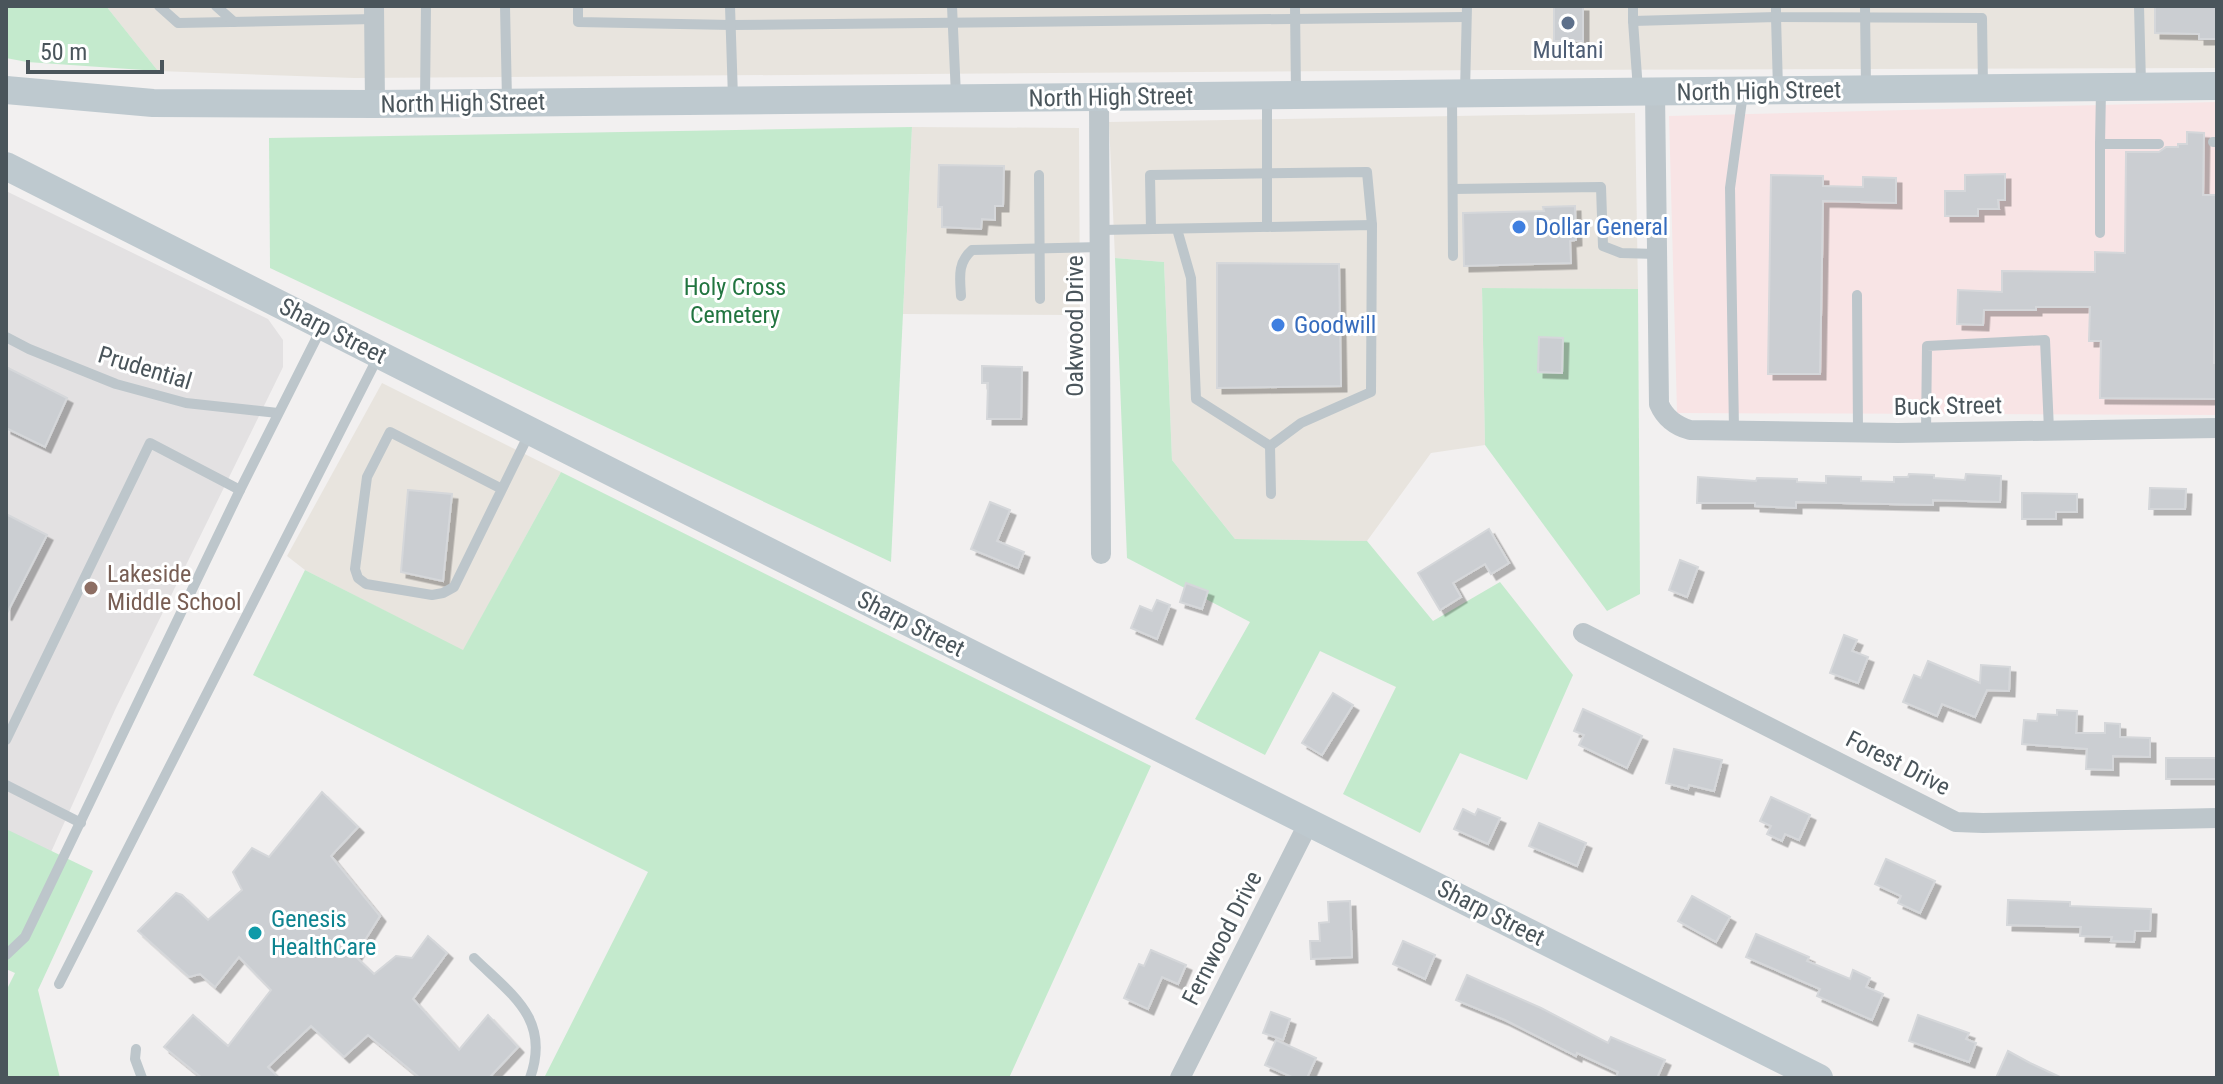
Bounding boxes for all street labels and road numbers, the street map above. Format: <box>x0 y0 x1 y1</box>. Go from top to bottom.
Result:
street label: North High Street <box>1676 76 1842 106</box>
street label: North High Street <box>1028 82 1194 112</box>
street label: North High Street <box>380 88 546 118</box>
street label: Oakwood Drive <box>1061 255 1089 397</box>
street label: Sharp Street <box>275 292 391 370</box>
street label: Prudential <box>95 340 195 396</box>
street label: Buck Street <box>1894 391 2002 421</box>
street label: Sharp Street <box>853 585 969 663</box>
street label: Forest Drive <box>1841 725 1955 801</box>
street label: Fernwood Drive <box>1176 866 1268 1010</box>
street label: Sharp Street <box>1433 874 1549 952</box>

